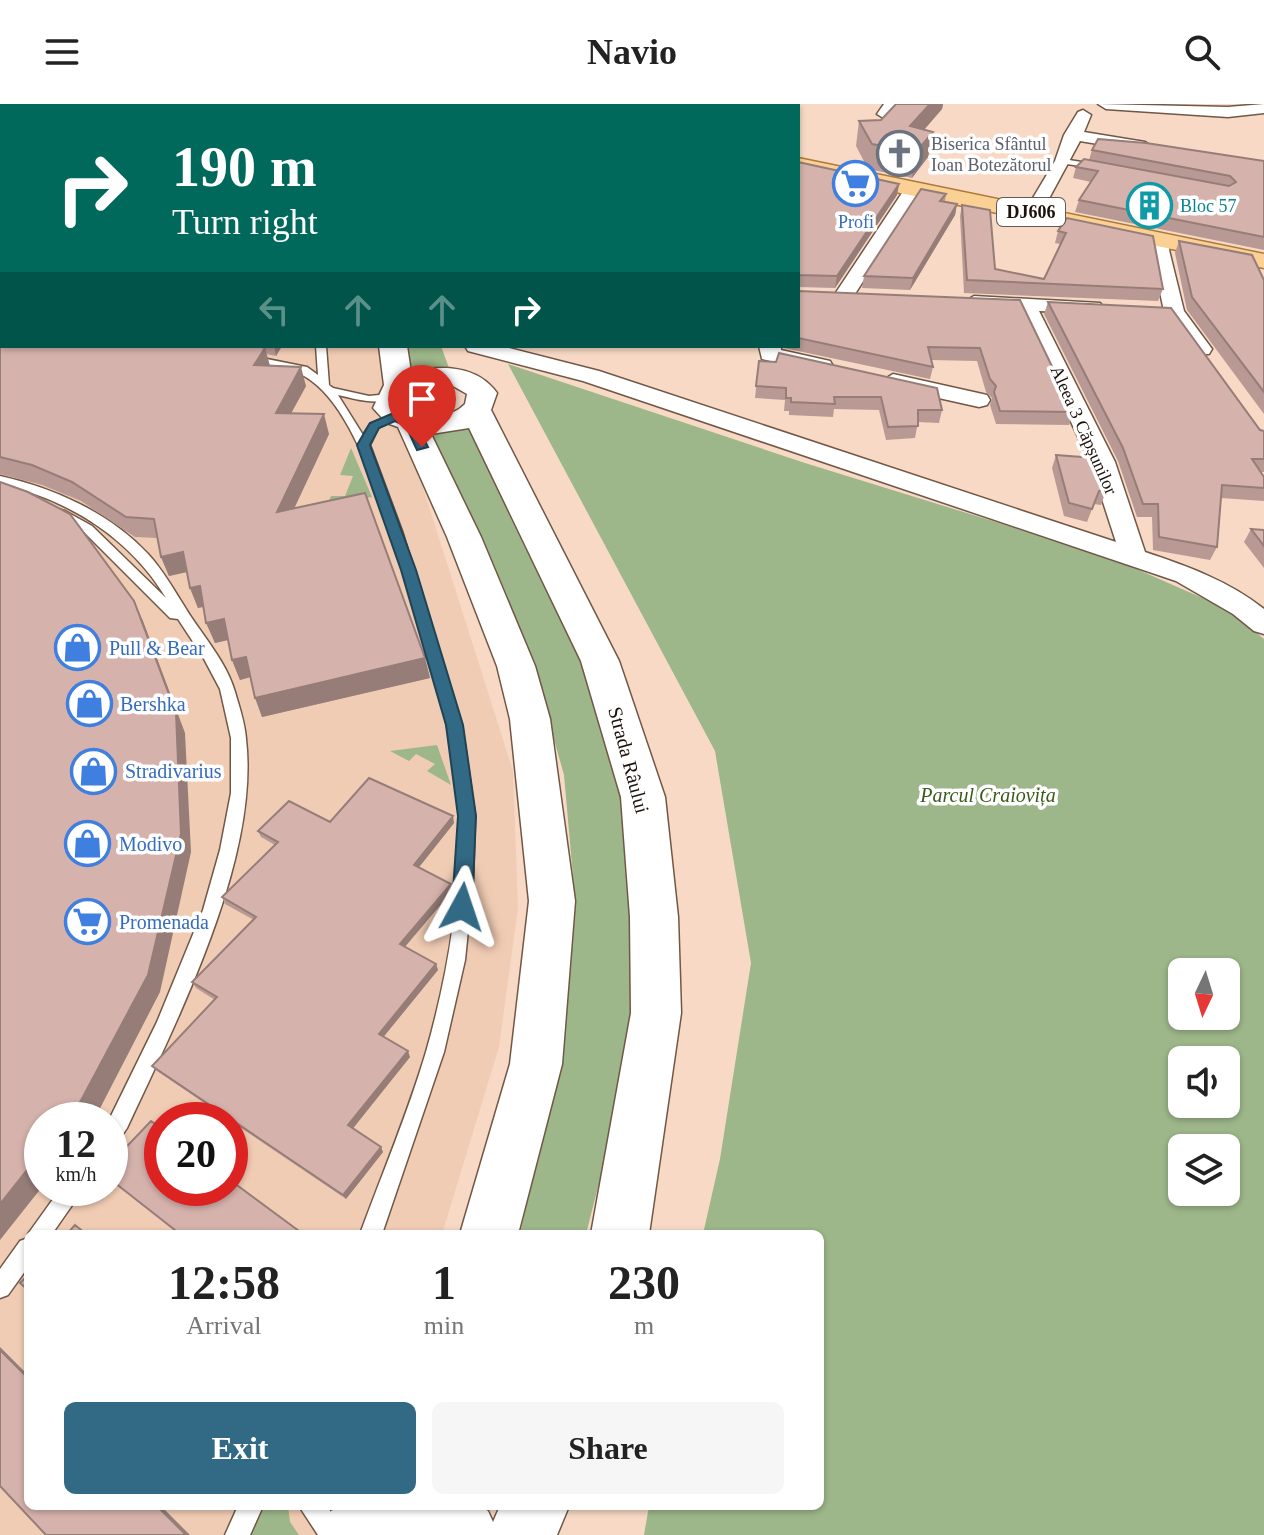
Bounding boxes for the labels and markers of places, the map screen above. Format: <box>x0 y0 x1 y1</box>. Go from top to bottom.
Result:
church icon: Biserica Sfântul Ioan Botezătorul <box>876 130 924 178</box>
place label: Biserica Sfântul Ioan Botezătorul <box>931 134 1051 175</box>
supermarket icon: Profi <box>832 160 880 208</box>
building icon: Bloc 57 <box>1125 182 1173 230</box>
place label: Bloc 57 <box>1180 196 1237 216</box>
place label: Profi <box>838 212 874 232</box>
pin <box>388 365 456 447</box>
shop icon: Pull & Bear <box>54 624 102 672</box>
place label: Pull & Bear <box>109 637 205 659</box>
shop icon: Bershka <box>65 680 113 728</box>
place label: Bershka <box>120 693 186 715</box>
shop icon: Stradivarius <box>70 747 118 795</box>
place label: Stradivarius <box>125 760 222 782</box>
shop icon: Modivo <box>64 820 112 868</box>
place label: Modivo <box>119 833 182 855</box>
supermarket icon: Promenada <box>64 898 112 946</box>
place label: Promenada <box>119 911 209 933</box>

